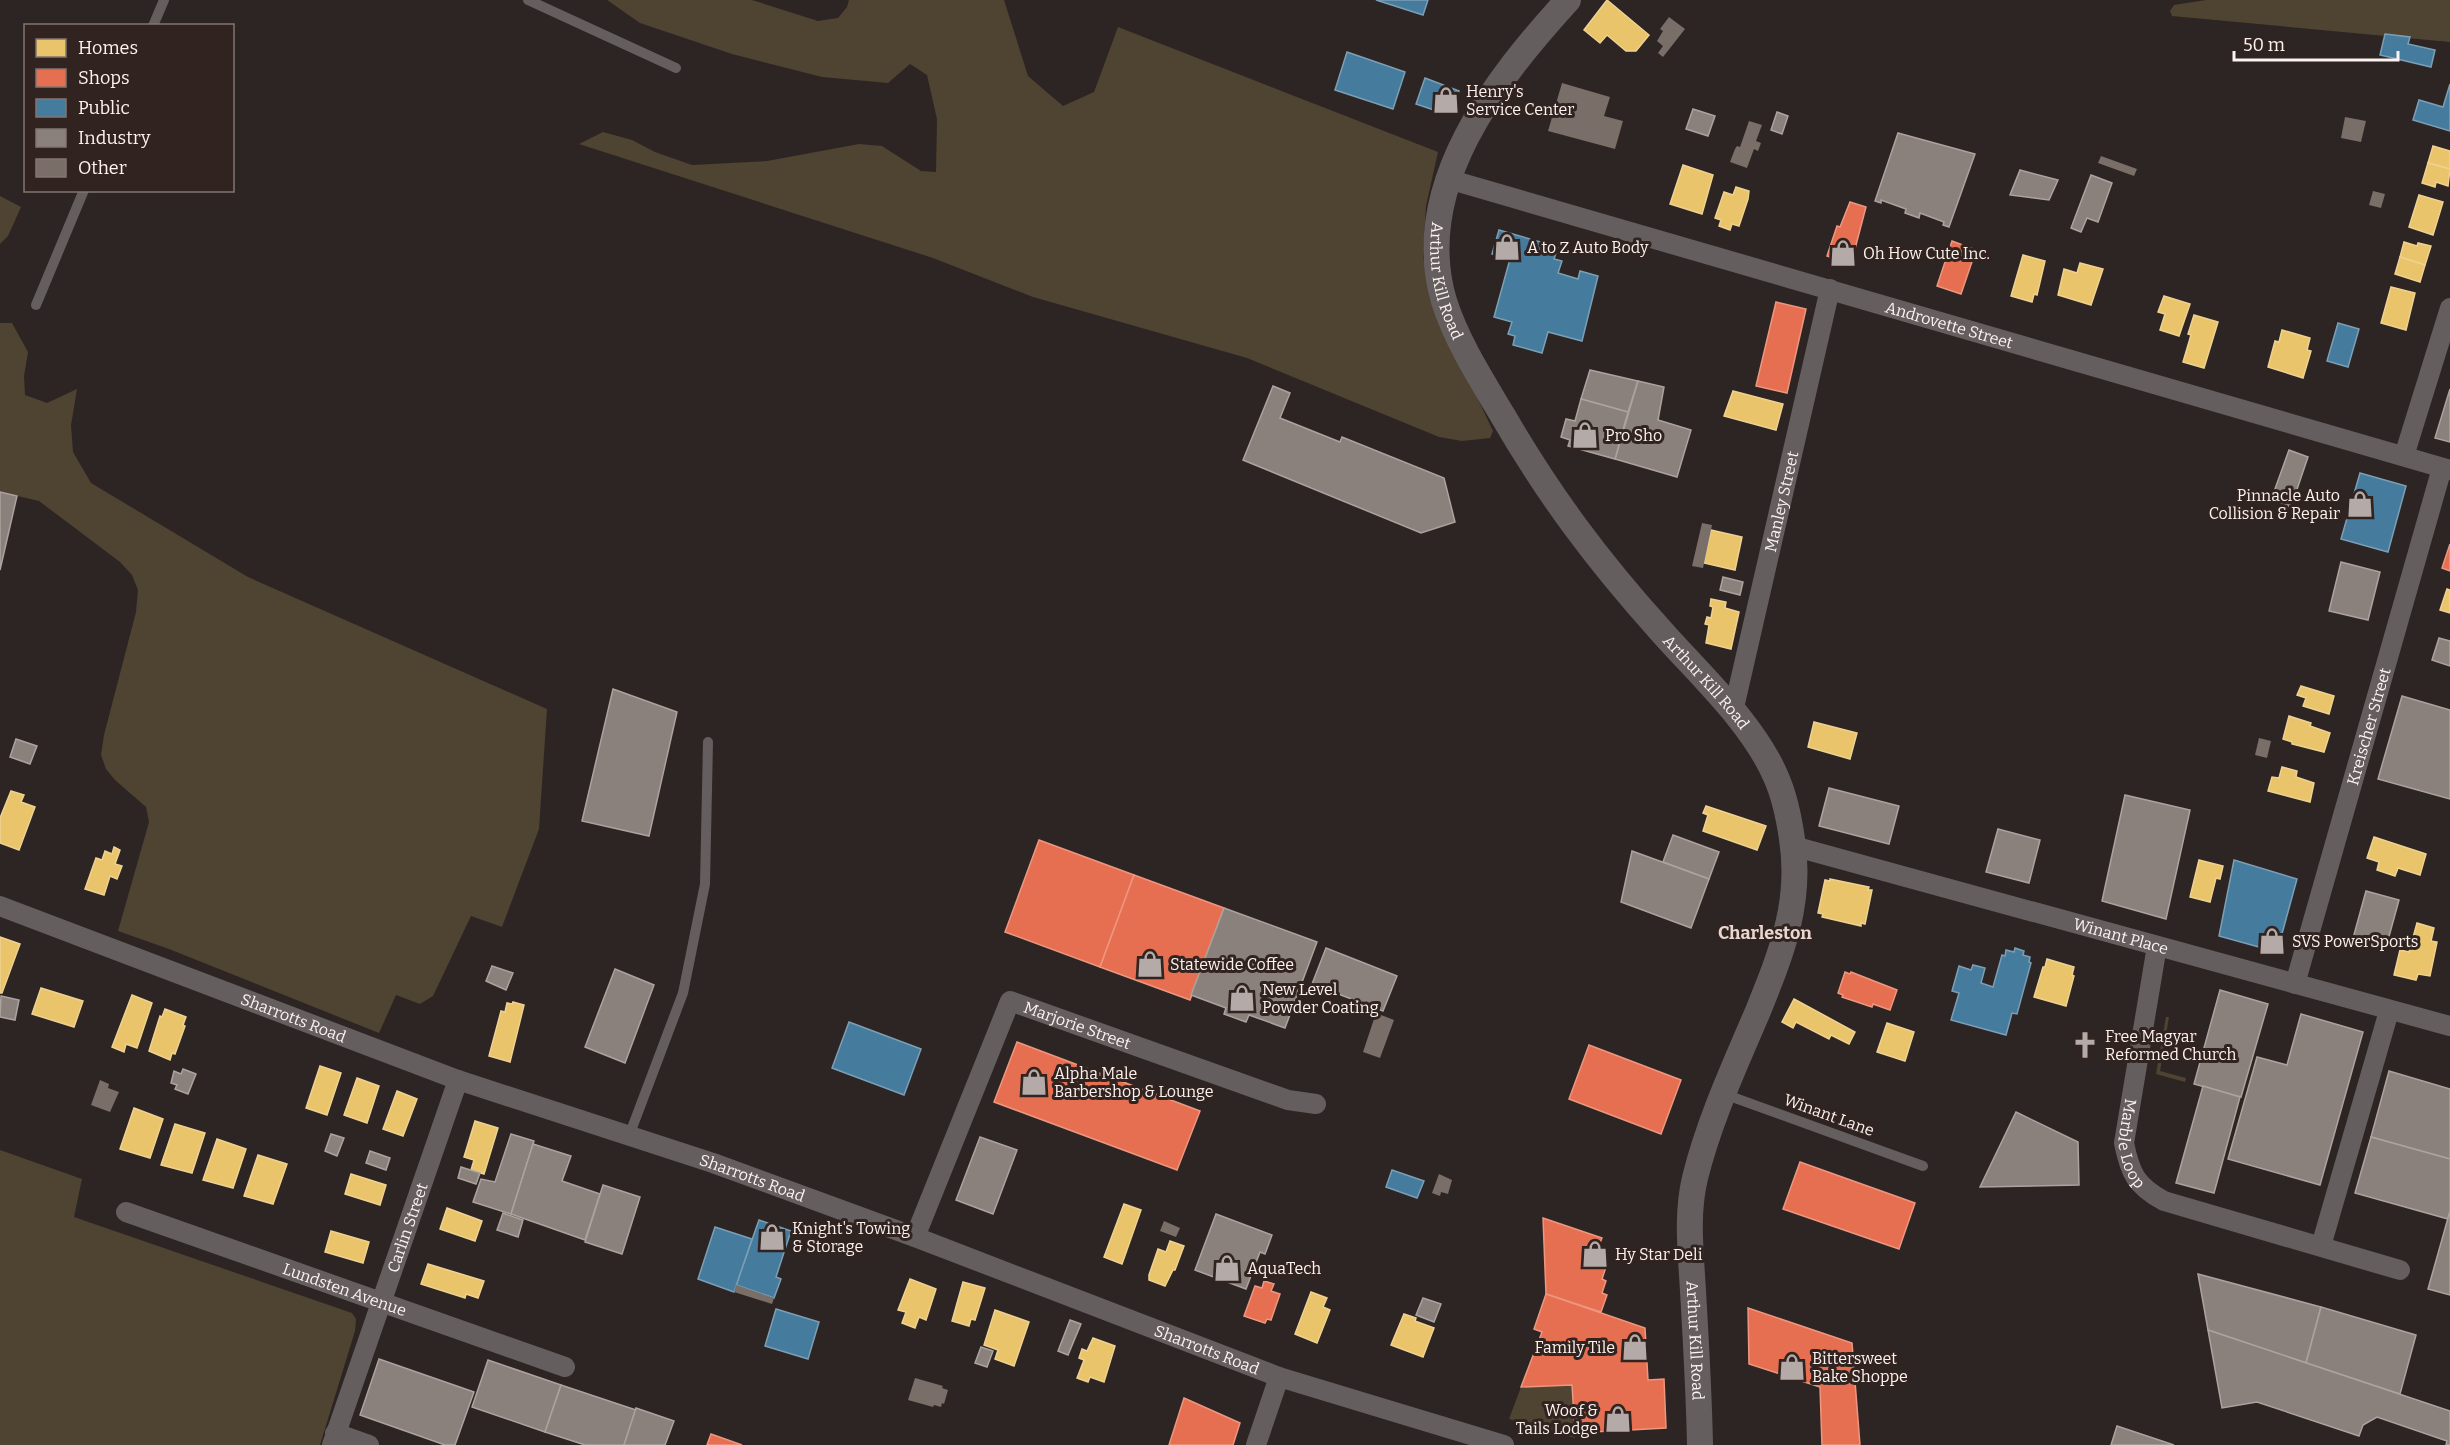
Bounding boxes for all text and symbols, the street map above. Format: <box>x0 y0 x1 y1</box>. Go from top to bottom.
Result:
legend <box>24 24 234 192</box>
scale bar <box>2234 24 2398 62</box>
text: 50 m <box>2243 34 2285 56</box>
text: Homes <box>78 37 138 59</box>
text: Shops <box>78 67 130 89</box>
place label: Henry's Service Center <box>1466 82 1574 119</box>
shop icon: Henry's Service Center <box>1431 85 1461 115</box>
text: Public <box>78 97 130 119</box>
text: Industry <box>78 127 151 149</box>
text: Other <box>78 157 127 179</box>
street label: Arthur Kill Road <box>1427 221 1468 343</box>
shop icon: A to Z Auto Body <box>1492 232 1522 262</box>
place label: A to Z Auto Body <box>1527 238 1649 257</box>
shop icon: Oh How Cute Inc. <box>1828 238 1858 268</box>
place label: Oh How Cute Inc. <box>1863 244 1990 263</box>
street label: Androvette Street <box>1883 297 2015 352</box>
shop icon: Pro Sho <box>1570 420 1600 450</box>
place label: Pro Sho <box>1605 426 1662 445</box>
street label: Manley Street <box>1761 449 1802 554</box>
place label: Pinnacle Auto Collision & Repair <box>2209 486 2340 523</box>
shop icon: Pinnacle Auto Collision & Repair <box>2345 489 2375 519</box>
street label: Arthur Kill Road <box>1660 631 1754 733</box>
street label: Kreischer Street <box>2343 665 2394 787</box>
street label: Winant Place <box>2071 914 2171 958</box>
district label: Charleston <box>1718 922 1812 944</box>
shop icon: SVS PowerSports <box>2257 926 2287 956</box>
place label: SVS PowerSports <box>2292 932 2418 951</box>
shop icon: Statewide Coffee <box>1135 949 1165 979</box>
place label: Statewide Coffee <box>1170 955 1294 974</box>
place label: New Level Powder Coating <box>1262 980 1379 1017</box>
shop icon: New Level Powder Coating <box>1227 983 1257 1013</box>
street label: Sharrotts Road <box>238 989 349 1046</box>
street label: Marjorie Street <box>1021 997 1134 1053</box>
place label: Free Magyar Reformed Church <box>2105 1027 2236 1064</box>
church icon: Free Magyar Reformed Church <box>2070 1030 2100 1060</box>
place label: Alpha Male Barbershop & Lounge <box>1054 1064 1214 1101</box>
shop icon: Alpha Male Barbershop & Lounge <box>1019 1067 1049 1097</box>
street label: Winant Lane <box>1781 1090 1877 1140</box>
street label: Marble Loop <box>2114 1097 2149 1192</box>
street label: Sharrotts Road <box>697 1150 808 1206</box>
street label: Carlin Street <box>383 1180 431 1275</box>
place label: Knight's Towing & Storage <box>792 1219 910 1256</box>
shop icon: Knight's Towing & Storage <box>757 1222 787 1252</box>
shop icon: Hy Star Deli <box>1580 1239 1610 1269</box>
place label: Hy Star Deli <box>1615 1245 1703 1264</box>
shop icon: AquaTech <box>1212 1253 1242 1283</box>
street label: Lundsten Avenue <box>280 1259 409 1320</box>
place label: AquaTech <box>1247 1259 1321 1278</box>
street label: Arthur Kill Road <box>1683 1280 1708 1401</box>
street label: Sharrotts Road <box>1152 1320 1263 1378</box>
shop icon: Family Tile <box>1620 1332 1650 1362</box>
place label: Family Tile <box>1535 1338 1615 1357</box>
place label: Bittersweet Bake Shoppe <box>1812 1349 1908 1386</box>
shop icon: Bittersweet Bake Shoppe <box>1777 1352 1807 1382</box>
place label: Woof & Tails Lodge <box>1516 1401 1598 1438</box>
shop icon: Woof & Tails Lodge <box>1603 1404 1633 1434</box>

